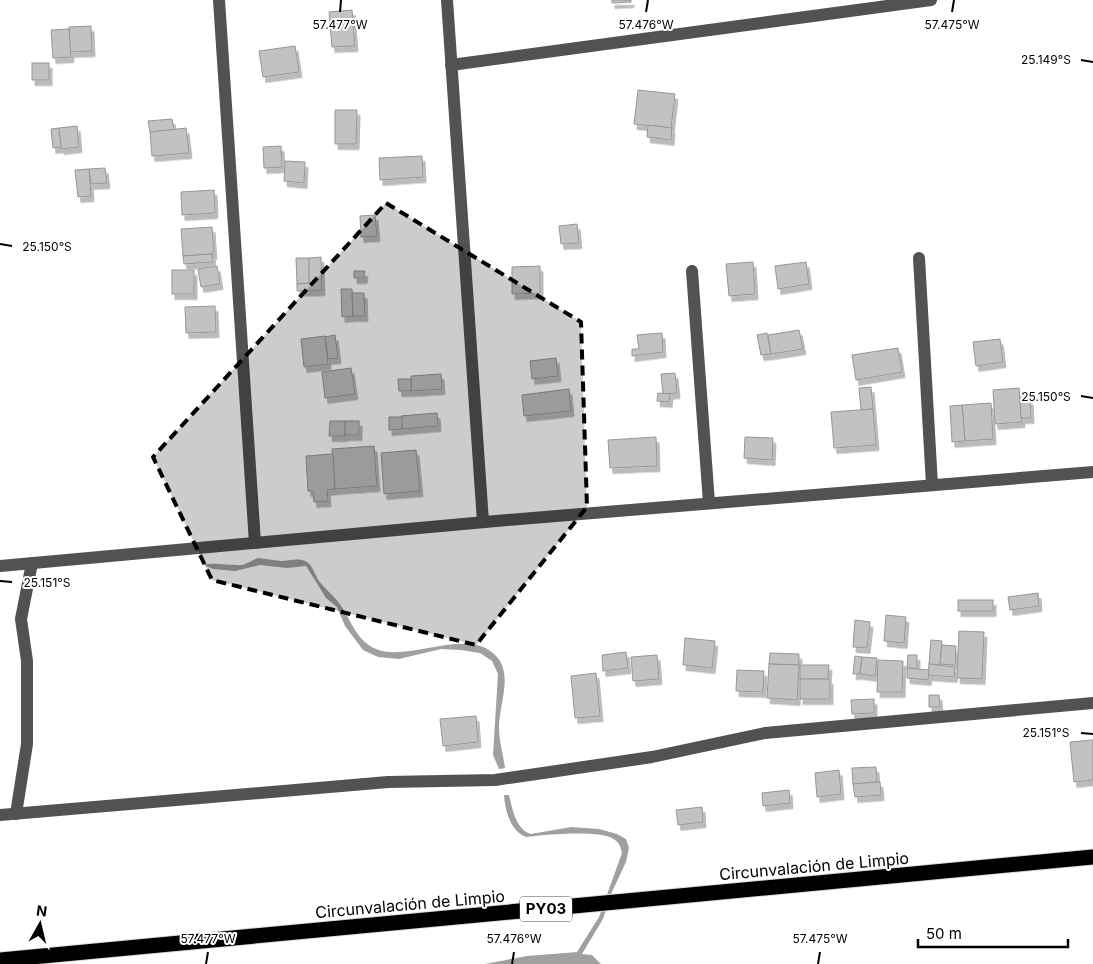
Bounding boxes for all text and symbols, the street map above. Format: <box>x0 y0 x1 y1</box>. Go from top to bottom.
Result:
text: 57.477°W <box>313 17 368 32</box>
text: 57.476°W <box>618 17 674 32</box>
text: 57.475°W <box>924 17 980 32</box>
text: 25.149°S <box>1021 52 1071 67</box>
text: 25.150°S <box>22 239 72 254</box>
text: 25.150°S <box>1021 389 1071 404</box>
text: 25.151°S <box>24 575 71 590</box>
text: 25.151°S <box>1023 725 1070 740</box>
street label: Circunvalación de Limpio <box>718 848 910 884</box>
street label: Circunvalación de Limpio <box>314 886 506 922</box>
road number: PY03 <box>520 896 572 922</box>
north arrow <box>15 899 65 949</box>
text: N <box>35 901 48 920</box>
scale bar <box>918 916 1068 948</box>
text: 50 m <box>926 924 962 943</box>
text: 57.477°W <box>181 931 236 946</box>
text: 57.476°W <box>486 931 542 946</box>
text: 57.475°W <box>792 931 848 946</box>

